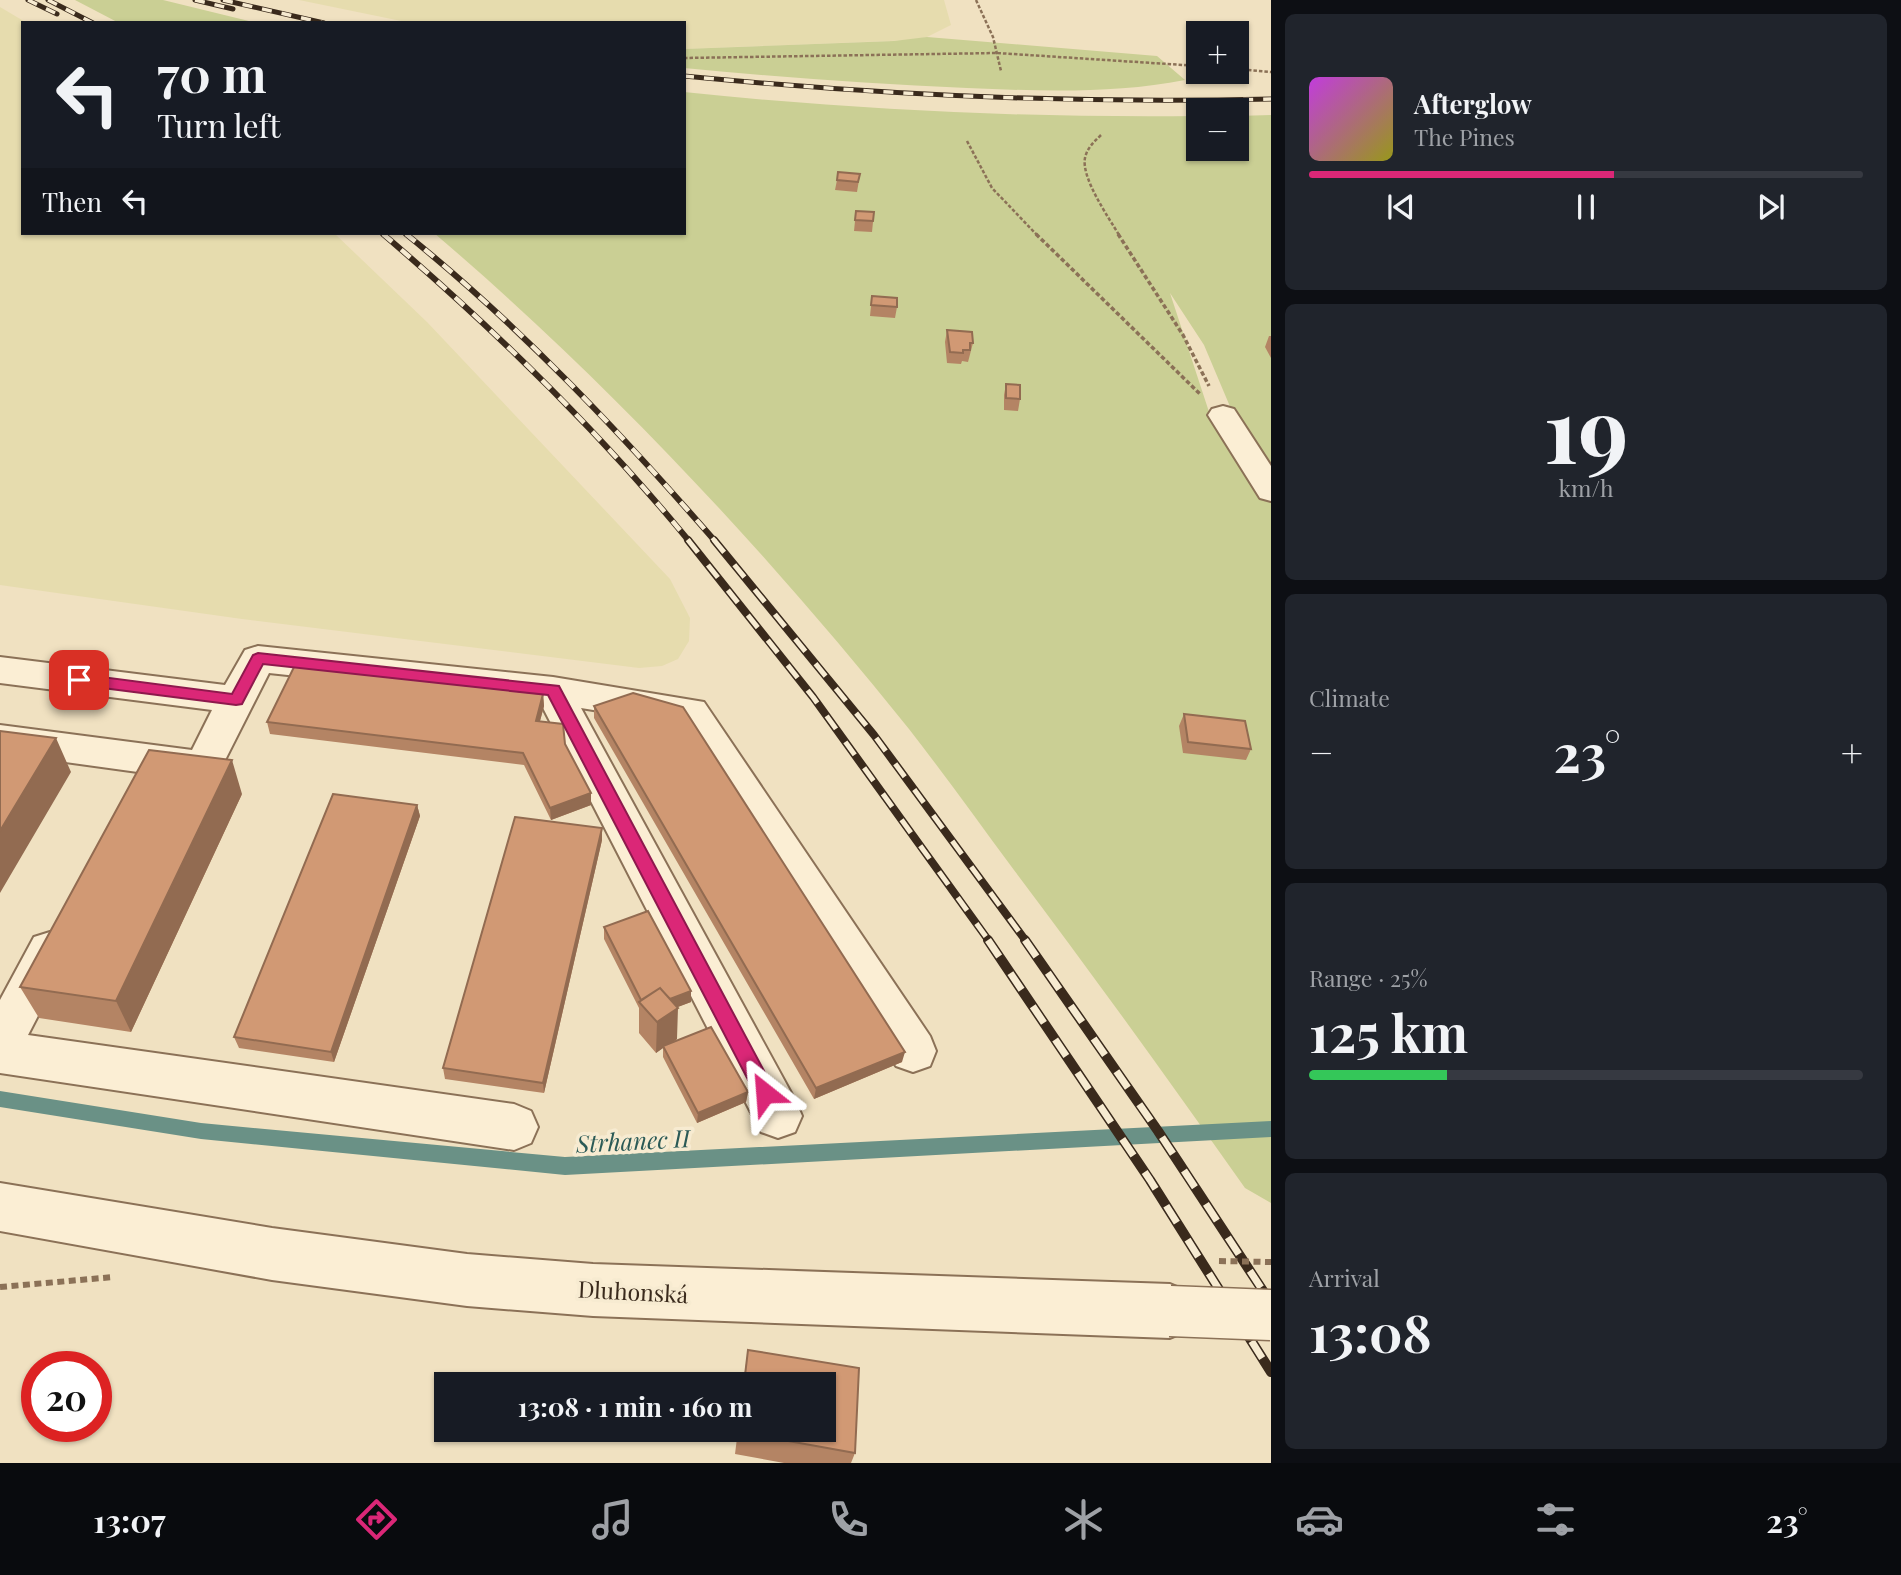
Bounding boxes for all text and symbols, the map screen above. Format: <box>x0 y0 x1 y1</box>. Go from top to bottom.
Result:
map controls <box>1186 21 1249 161</box>
button: + <box>1186 21 1249 84</box>
text: 70 m <box>157 40 267 105</box>
icon: left <box>42 49 133 140</box>
text: Afterglow <box>1414 86 1532 121</box>
button: − <box>1186 98 1249 161</box>
text: Turn left <box>157 103 281 146</box>
text: The Pines <box>1414 121 1515 152</box>
icon: left <box>116 182 154 220</box>
text: Then <box>42 184 102 219</box>
icon: previous <box>1382 188 1420 226</box>
icon: pause <box>1567 188 1605 226</box>
icon: next <box>1752 188 1790 226</box>
text: 19 <box>1543 366 1629 487</box>
text: km/h <box>1558 472 1614 503</box>
pin <box>49 650 109 710</box>
icon: arrive <box>60 661 98 699</box>
text: Climate <box>1309 682 1390 713</box>
text: 23° <box>1554 717 1621 786</box>
text: − <box>1309 726 1334 777</box>
text: + <box>1841 726 1863 777</box>
text: Range · 25% <box>1309 962 1428 993</box>
text: 125 km <box>1309 997 1468 1066</box>
position arrow <box>728 1056 802 1130</box>
water label: Strhanec II <box>574 1121 693 1159</box>
text: Arrival <box>1309 1262 1380 1293</box>
street label: Dluhonská <box>577 1273 689 1309</box>
text: 13:08 <box>1309 1297 1432 1366</box>
speed limit sign: 20 <box>21 1351 112 1442</box>
text: 13:08 · 1 min · 160 m <box>518 1389 752 1424</box>
icon: directions <box>352 1495 401 1544</box>
icon: music <box>588 1495 637 1544</box>
icon: phone <box>824 1495 873 1544</box>
icon: climate <box>1059 1495 1108 1544</box>
icon: car <box>1295 1495 1344 1544</box>
icon: filters <box>1531 1495 1580 1544</box>
text: 13:07 <box>93 1498 165 1541</box>
text: 23° <box>1766 1498 1808 1541</box>

